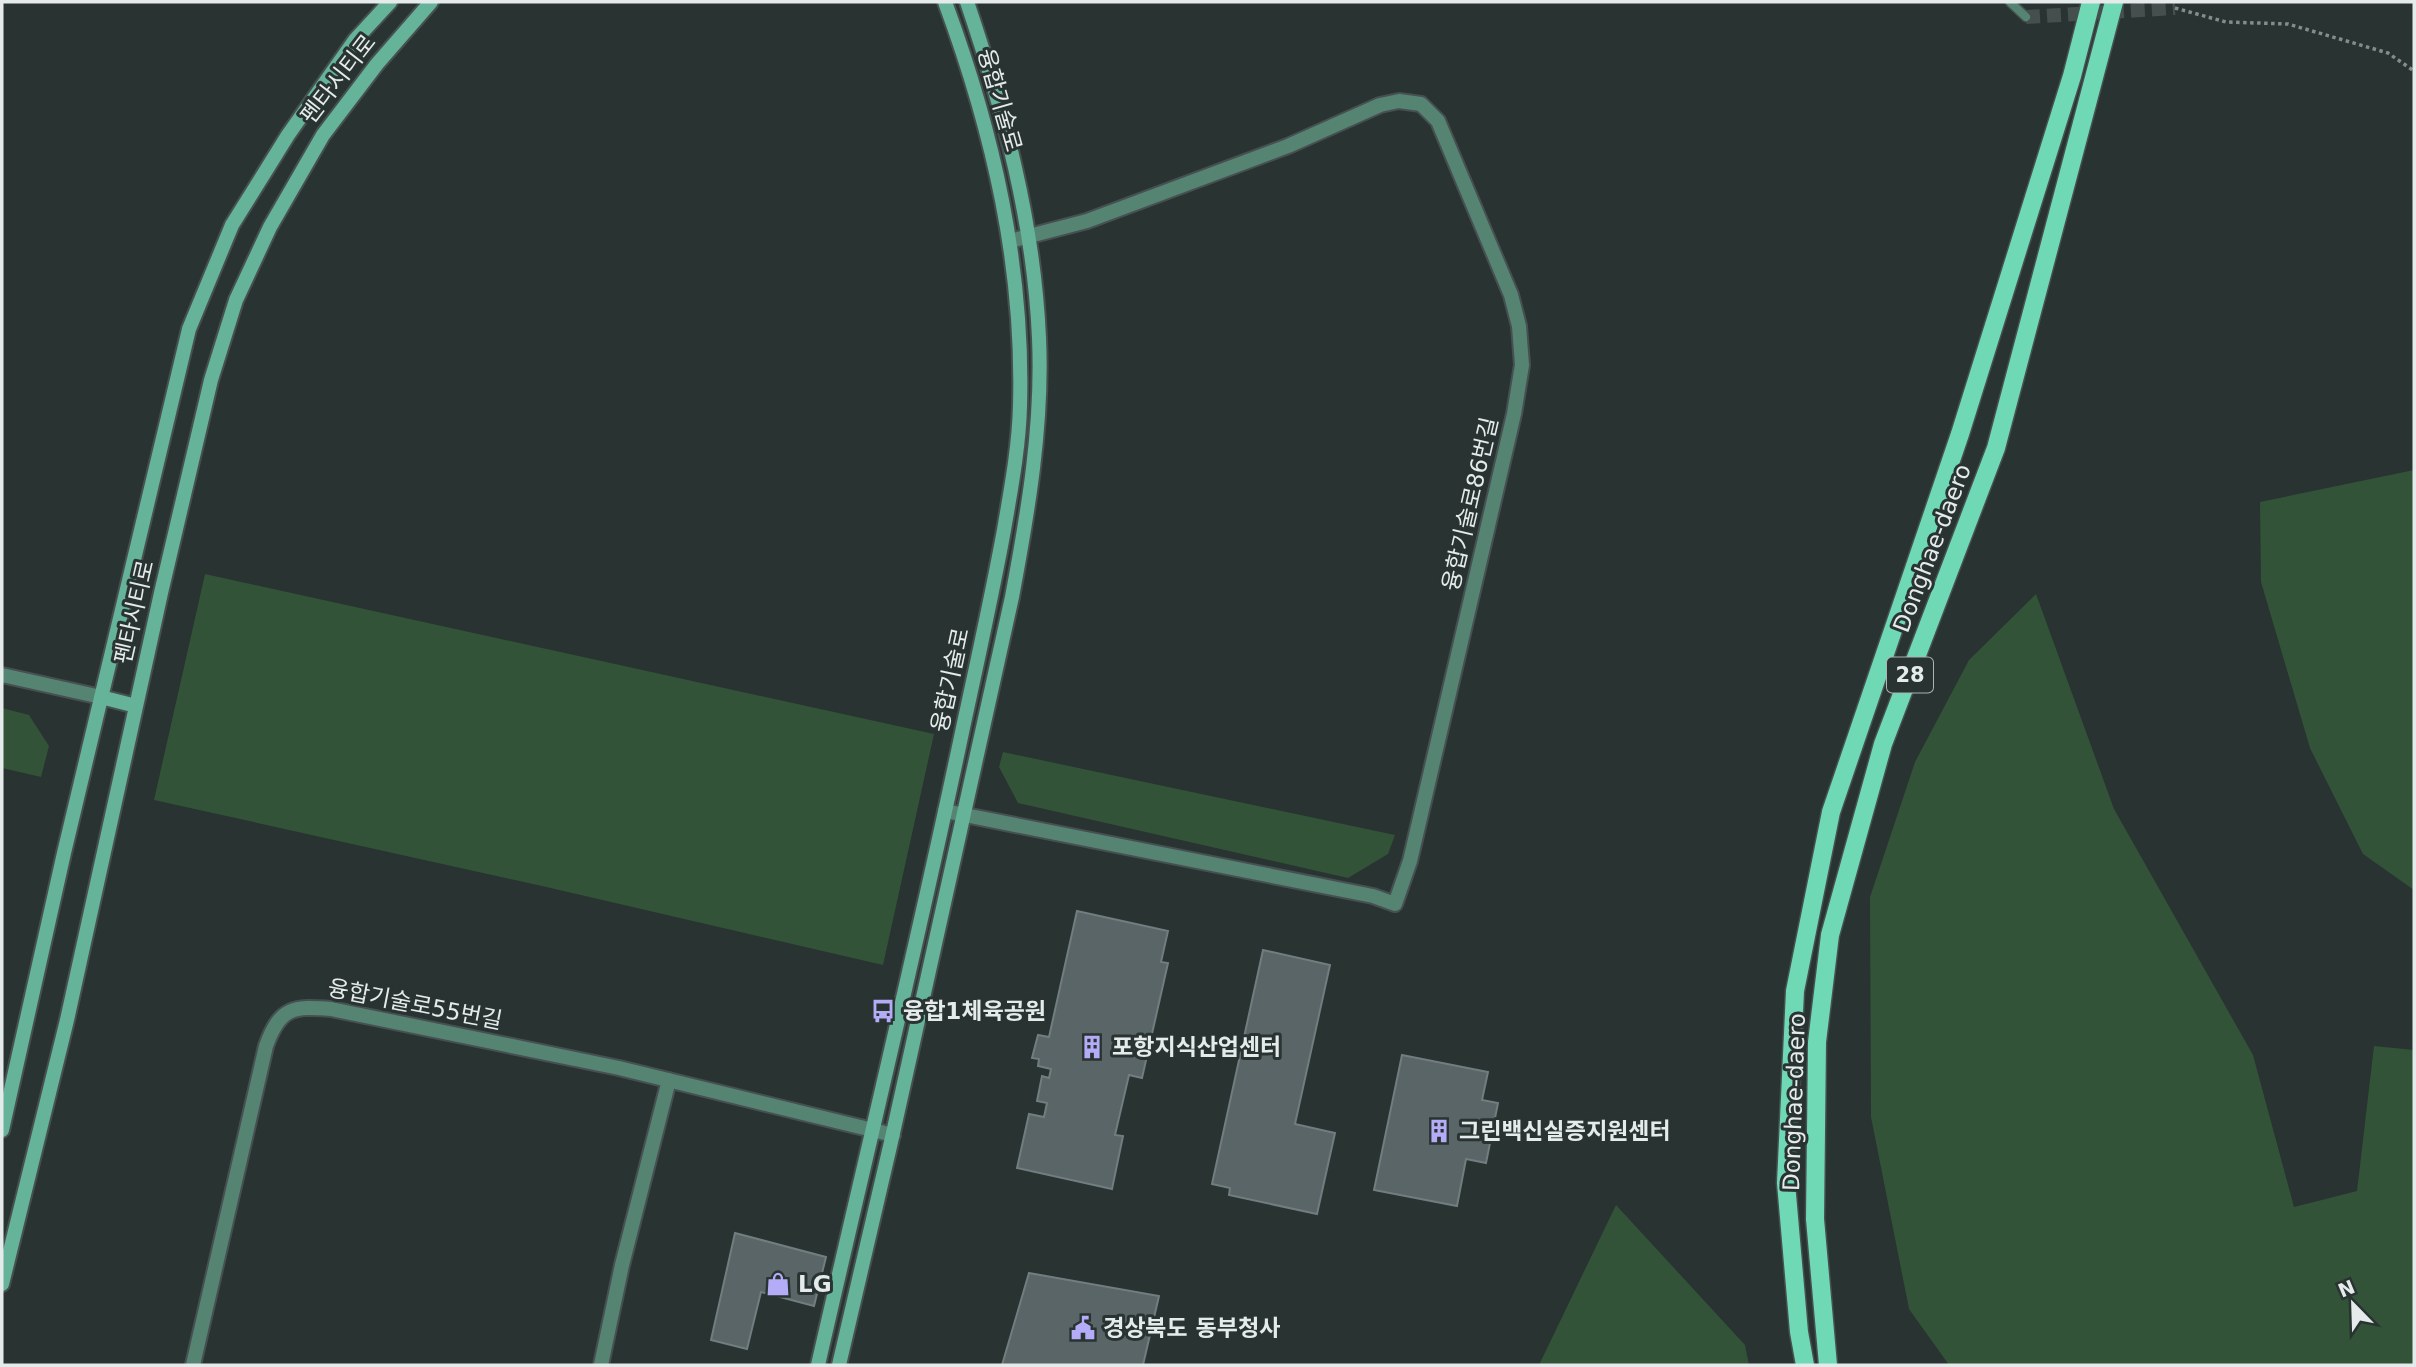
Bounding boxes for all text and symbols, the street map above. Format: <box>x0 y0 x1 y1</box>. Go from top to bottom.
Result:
street label: 펜타시티로 <box>295 29 381 129</box>
street label: 융합기술로 <box>973 46 1027 154</box>
street label: 융합기술로86번길 <box>1437 415 1503 593</box>
street label: Donghae-daero <box>1888 460 1976 636</box>
street label: 펜타시티로 <box>109 558 159 666</box>
street label: 융합기술로 <box>926 626 974 734</box>
road number: 28 <box>1887 658 1933 692</box>
street label: 융합기술로55번길 <box>325 974 505 1034</box>
bus stop icon: 융합1체육공원 <box>869 997 897 1025</box>
place label: 융합1체육공원 <box>903 998 1046 1024</box>
street label: Donghae-daero <box>1778 1013 1810 1191</box>
building icon: 포항지식산업센터 <box>1078 1033 1106 1061</box>
place label: 포항지식산업센터 <box>1112 1034 1281 1060</box>
building icon: 그린백신실증지원센터 <box>1425 1117 1453 1145</box>
place label: 그린백신실증지원센터 <box>1459 1118 1671 1144</box>
north arrow <box>2318 1269 2388 1339</box>
shop icon: LG <box>764 1270 792 1298</box>
place label: LG <box>798 1271 832 1297</box>
text: N <box>2335 1275 2358 1302</box>
public building icon: 경상북도 동부청사 <box>1069 1314 1097 1342</box>
place label: 경상북도 동부청사 <box>1103 1315 1280 1341</box>

